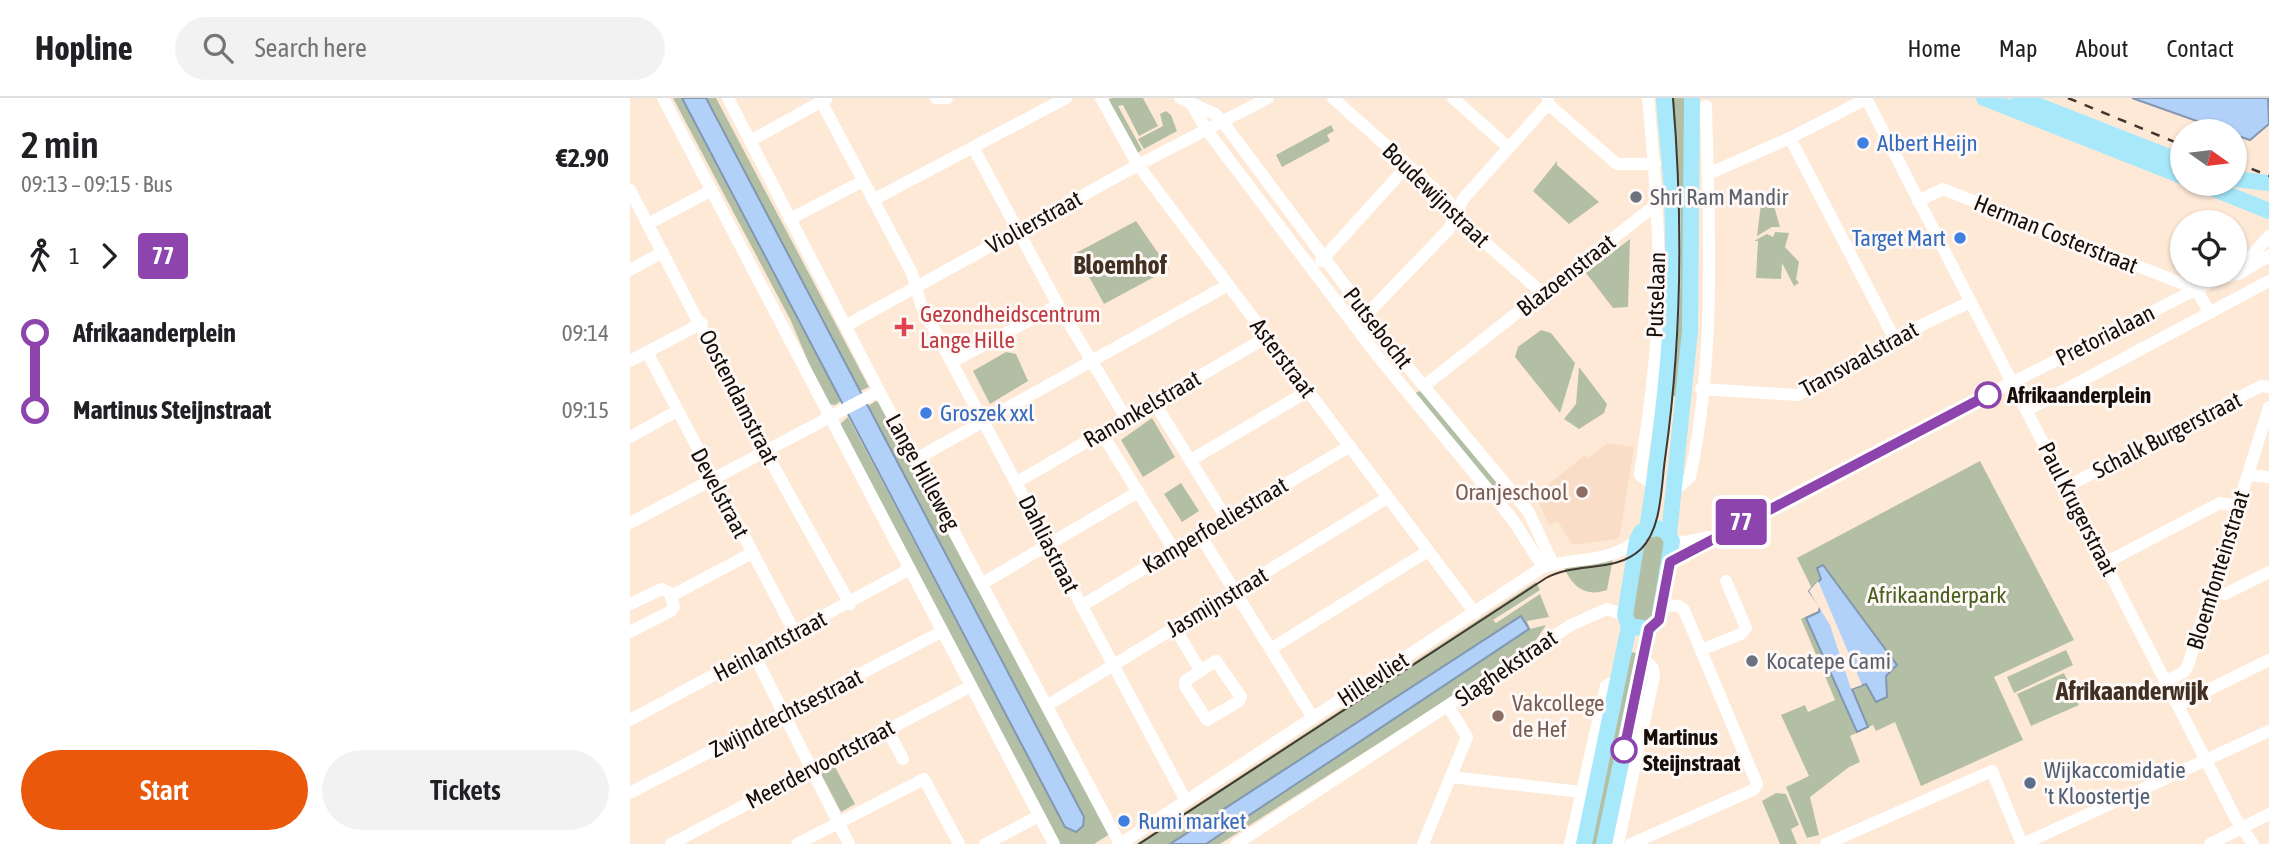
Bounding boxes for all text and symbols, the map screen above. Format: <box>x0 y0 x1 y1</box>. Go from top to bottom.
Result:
search box <box>175 17 665 80</box>
text: Hopline <box>35 29 133 67</box>
icon: search <box>199 29 237 67</box>
text: Search here <box>255 33 367 63</box>
text: Home <box>1907 35 1961 62</box>
text: Map <box>1999 35 2037 62</box>
text: About <box>2075 35 2128 62</box>
text: Contact <box>2166 35 2234 62</box>
north arrow <box>2170 119 2247 196</box>
map controls <box>2170 119 2247 287</box>
text: 2 min <box>21 123 99 166</box>
place label: Albert Heijn <box>1877 130 1978 156</box>
marker: Albert Heijn <box>1855 135 1871 151</box>
street label: Boudewijnstraat <box>1377 138 1495 252</box>
text: €2.90 <box>556 143 609 173</box>
text: 09:13 – 09:15 · Bus <box>21 171 173 197</box>
place label: Shri Ram Mandir <box>1650 184 1789 210</box>
street label: Violierstraat <box>982 185 1086 259</box>
marker: Shri Ram Mandir <box>1628 189 1644 205</box>
street label: Herman Costerstraat <box>1970 189 2142 279</box>
button: locate <box>2170 210 2247 287</box>
place label: Target Mart <box>1852 225 1946 251</box>
street label: Blazoenstraat <box>1512 229 1620 321</box>
marker: Target Mart <box>1952 230 1968 246</box>
icon: walk <box>21 237 59 275</box>
icon: forward <box>90 237 128 275</box>
text: 77 <box>152 242 174 269</box>
text: 1 <box>69 243 80 269</box>
district label: Bloemhof <box>1073 250 1168 280</box>
street label: Putselaan <box>1642 251 1670 339</box>
street label: Putsebocht <box>1338 282 1418 374</box>
street label: Pretorialaan <box>2051 299 2159 371</box>
place label: Gezondheidscentrum Lange Hille <box>920 301 1101 353</box>
street label: Asterstraat <box>1245 313 1321 403</box>
street label: Transvaalstraat <box>1795 316 1923 402</box>
marker: Gezondheidscentrum Lange Hille <box>894 317 914 337</box>
text: Afrikaanderplein <box>73 318 236 348</box>
text: 09:14 <box>562 320 609 346</box>
street label: Oostendamstraat <box>694 325 784 469</box>
street label: Ranonkelstraat <box>1079 365 1205 453</box>
marker: Afrikaanderplein <box>1975 382 2001 408</box>
place label: Afrikaanderplein <box>2006 382 2151 408</box>
street label: Schalk Burgerstraat <box>2088 386 2246 484</box>
text: Martinus Steijnstraat <box>73 395 271 425</box>
text: 09:15 <box>562 397 609 423</box>
place label: Groszek xxl <box>940 400 1034 426</box>
marker: Groszek xxl <box>918 405 934 421</box>
street label: Lange Hilleweg <box>880 410 966 535</box>
street label: Paul Krugerstraat <box>2033 438 2123 580</box>
street label: Develstraat <box>686 444 754 542</box>
street label: Kamperfoeliestraat <box>1138 471 1292 579</box>
place label: Oranjeschool <box>1455 479 1568 505</box>
marker: Oranjeschool <box>1574 484 1590 500</box>
street label: Bloemfonteinstraat <box>2181 487 2255 653</box>
street label: Dahliastraat <box>1013 491 1085 597</box>
line badge: 77 <box>1710 499 1772 545</box>
text: 77 <box>1730 508 1752 535</box>
street label: Jasmijnstraat <box>1162 562 1272 642</box>
park label: Afrikaanderpark <box>1868 582 2007 608</box>
street label: Heinlantstraat <box>709 605 831 687</box>
street label: Slaghekstraat <box>1450 624 1562 712</box>
street label: Hillevliet <box>1333 647 1413 711</box>
place label: Kocatepe Cami <box>1766 648 1891 674</box>
marker: Kocatepe Cami <box>1744 653 1760 669</box>
street label: Zwijndrechtsestraat <box>705 663 867 763</box>
district label: Afrikaanderwijk <box>2055 676 2209 706</box>
place label: Vakcollege de Hef <box>1512 690 1605 742</box>
marker: Vakcollege de Hef <box>1490 708 1506 724</box>
street label: Meerdervoortstraat <box>741 714 899 814</box>
place label: Martinus Steijnstraat <box>1643 724 1741 776</box>
marker: Martinus Steijnstraat <box>1611 737 1637 763</box>
button: Start <box>21 750 308 830</box>
button: Tickets <box>322 750 609 830</box>
place label: Wijkaccomidatie 't Kloostertje <box>2044 757 2186 809</box>
marker: Wijkaccomidatie 't Kloostertje <box>2022 775 2038 791</box>
place label: Rumi market <box>1138 808 1246 834</box>
marker: Rumi market <box>1116 813 1132 829</box>

